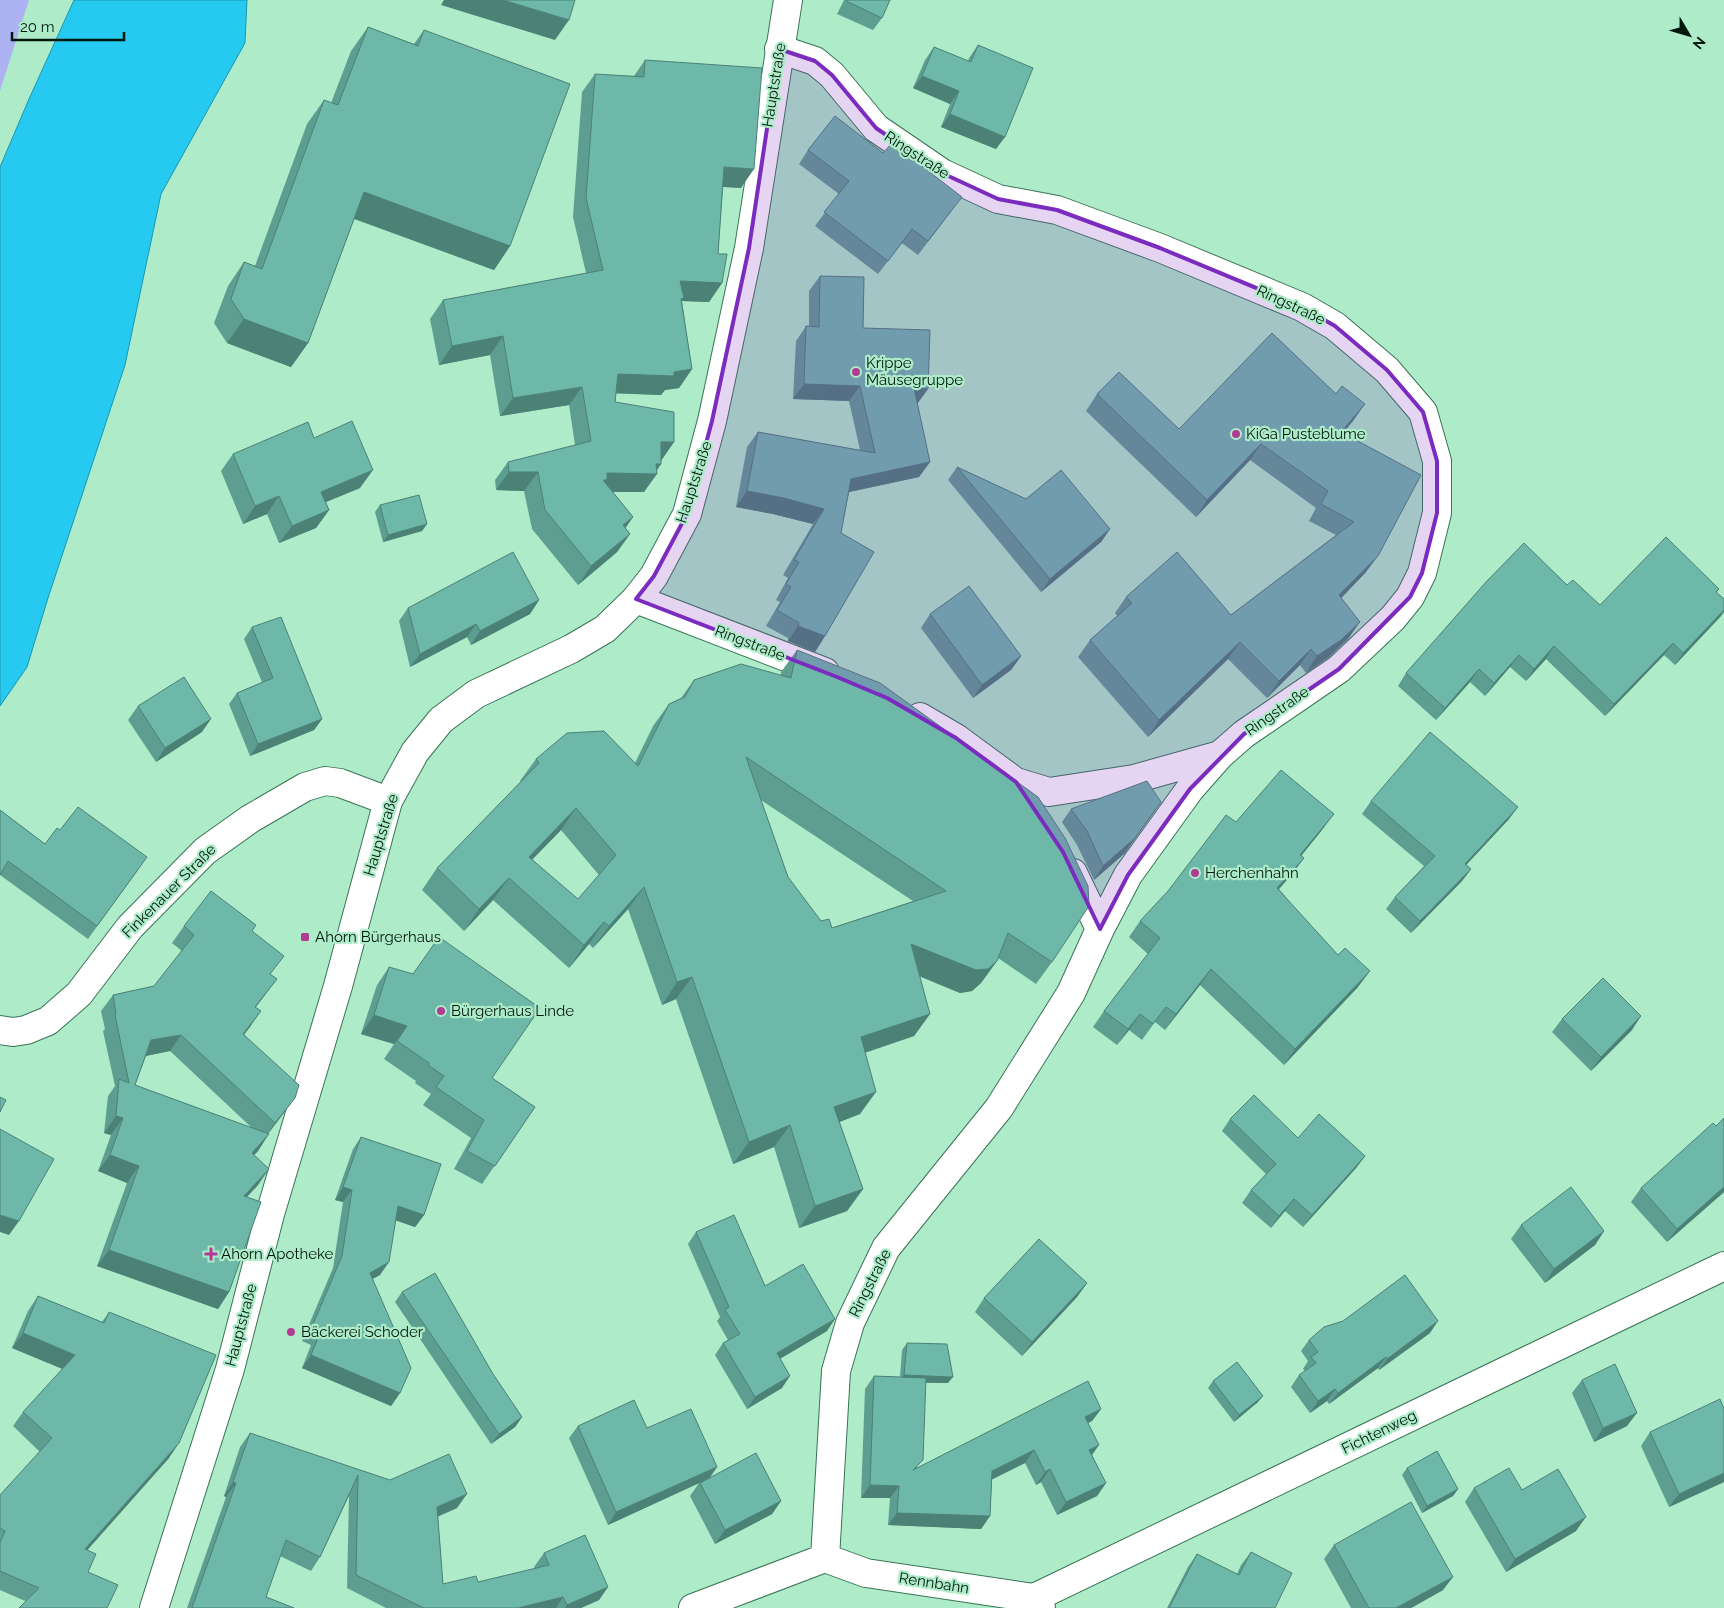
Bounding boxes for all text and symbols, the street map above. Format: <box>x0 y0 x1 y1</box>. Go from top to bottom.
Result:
scale bar <box>12 10 125 42</box>
north arrow <box>1664 10 1714 60</box>
text: 20 m <box>20 18 55 36</box>
text: N <box>1690 34 1709 52</box>
street label: Hauptstraße <box>758 41 790 128</box>
street label: Ringstraße <box>881 127 953 183</box>
street label: Ringstraße <box>1254 281 1328 329</box>
place label: Krippe Mäusegruppe <box>866 354 963 389</box>
marker: Krippe Mäusegruppe <box>850 366 862 378</box>
place label: KiGa Pusteblume <box>1246 425 1366 443</box>
marker: KiGa Pusteblume <box>1230 428 1242 440</box>
street label: Hauptstraße <box>672 439 716 525</box>
street label: Ringstraße <box>712 621 788 665</box>
street label: Ringstraße <box>1242 682 1313 740</box>
street label: Hauptstraße <box>360 792 402 878</box>
street label: Finkenauer Straße <box>118 840 220 942</box>
place label: Herchenhahn <box>1205 864 1299 882</box>
marker: Herchenhahn <box>1189 867 1201 879</box>
place label: Ahorn Bürgerhaus <box>315 928 441 946</box>
marker: Ahorn Bürgerhaus <box>299 931 311 943</box>
place label: Bürgerhaus Linde <box>451 1002 574 1020</box>
marker: Bürgerhaus Linde <box>435 1005 447 1017</box>
place label: Ahorn Apotheke <box>221 1245 334 1263</box>
street label: Ringstraße <box>845 1246 895 1320</box>
marker: Ahorn Apotheke <box>205 1248 217 1260</box>
street label: Hauptstraße <box>221 1281 261 1368</box>
place label: Bäckerei Schoder <box>301 1323 424 1341</box>
marker: Bäckerei Schoder <box>285 1326 297 1338</box>
street label: Fichtenweg <box>1339 1406 1419 1458</box>
street label: Rennbahn <box>898 1569 970 1597</box>

